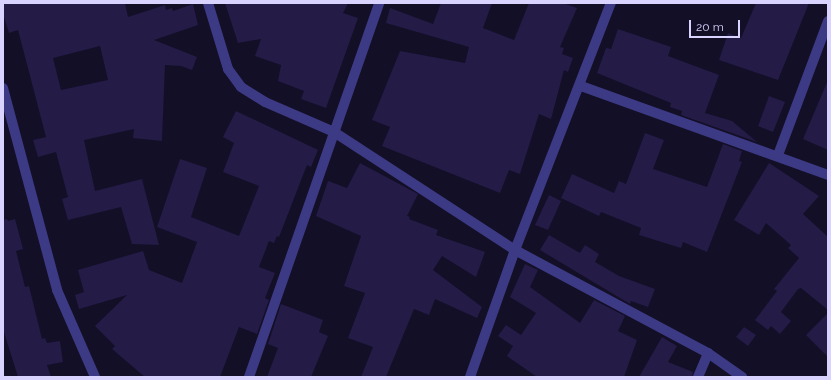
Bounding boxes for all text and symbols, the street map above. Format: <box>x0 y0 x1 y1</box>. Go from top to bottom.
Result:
scale bar <box>691 12 742 38</box>
text: 20 m <box>696 20 724 34</box>

